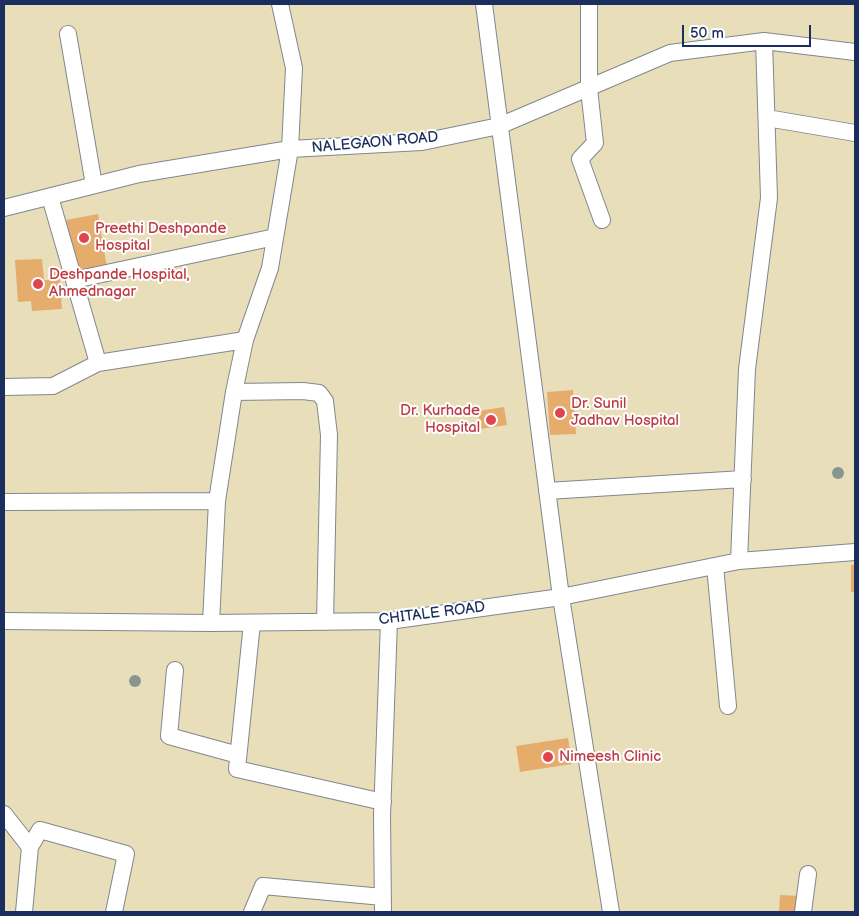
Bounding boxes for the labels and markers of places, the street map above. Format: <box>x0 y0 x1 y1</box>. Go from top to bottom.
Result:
place label: Preethi Deshpande Hospital <box>95 220 226 255</box>
marker: Preethi Deshpande Hospital <box>77 231 91 245</box>
place label: Deshpande Hospital, Ahmednagar <box>49 266 189 301</box>
marker: Deshpande Hospital, Ahmednagar <box>31 277 45 291</box>
place label: Dr. Sunil Jadhav Hospital <box>571 395 679 430</box>
place label: Dr. Kurhade Hospital <box>400 402 480 437</box>
marker: Dr. Sunil Jadhav Hospital <box>553 406 567 420</box>
marker: Dr. Kurhade Hospital <box>484 413 498 427</box>
place label: Nimeesh Clinic <box>559 748 661 766</box>
marker: Nimeesh Clinic <box>541 750 555 764</box>

